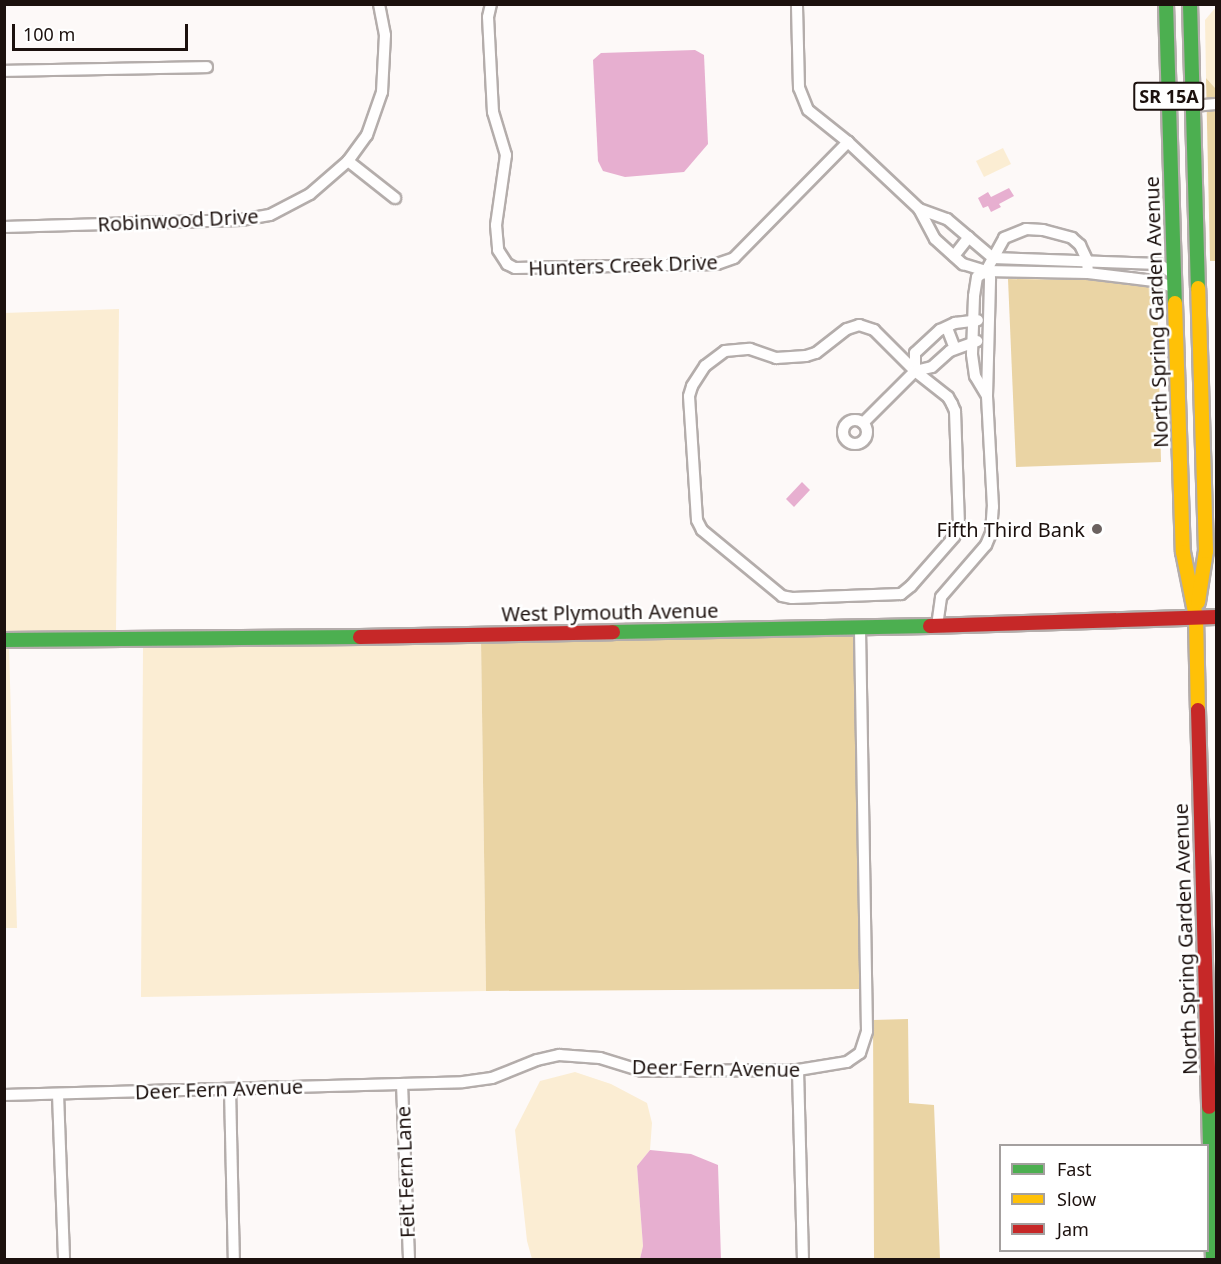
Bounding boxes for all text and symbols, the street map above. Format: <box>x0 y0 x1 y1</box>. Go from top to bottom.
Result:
scale bar <box>15 12 190 50</box>
text: 100 m <box>23 22 75 46</box>
road number: SR 15A <box>1133 81 1205 111</box>
street label: North Spring Garden Avenue <box>1139 176 1173 448</box>
street label: Robinwood Drive <box>97 204 259 236</box>
street label: Hunters Creek Drive <box>528 250 718 280</box>
place label: Fifth Third Bank <box>937 517 1085 541</box>
marker: Fifth Third Bank <box>1090 522 1104 536</box>
street label: West Plymouth Avenue <box>501 598 719 626</box>
street label: North Spring Garden Avenue <box>1168 803 1202 1075</box>
street label: Deer Fern Avenue <box>632 1055 800 1081</box>
street label: Deer Fern Avenue <box>134 1074 304 1104</box>
street label: Felt Fern Lane <box>391 1106 419 1238</box>
legend <box>999 1144 1209 1252</box>
text: Fast <box>1057 1157 1092 1181</box>
text: Slow <box>1057 1187 1096 1211</box>
text: Jam <box>1057 1217 1089 1241</box>

